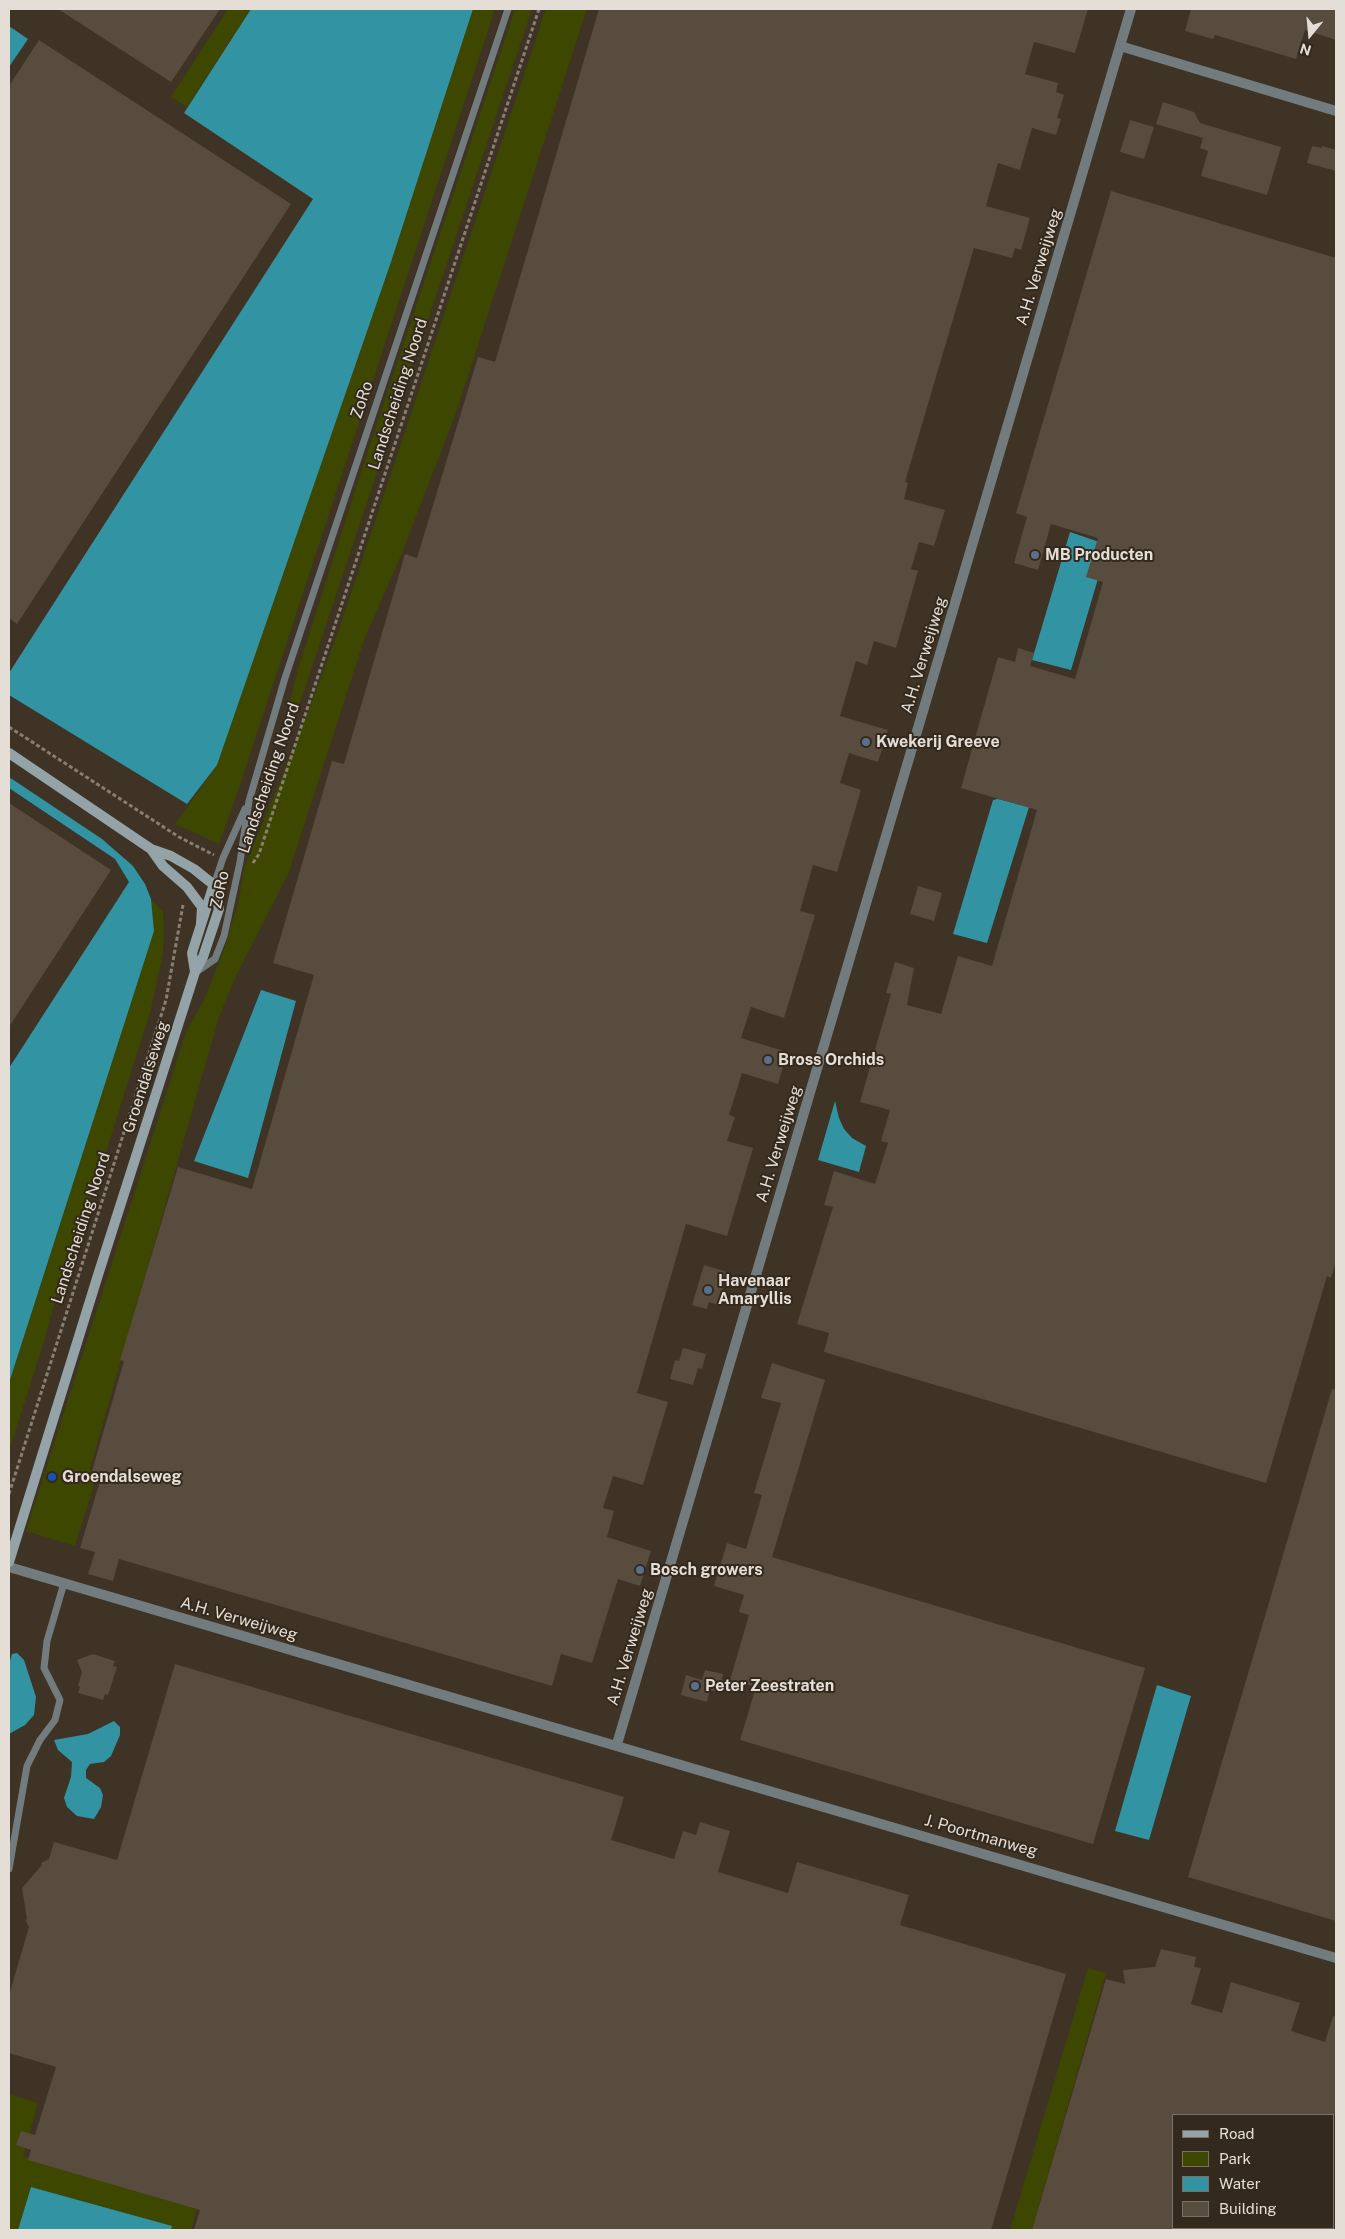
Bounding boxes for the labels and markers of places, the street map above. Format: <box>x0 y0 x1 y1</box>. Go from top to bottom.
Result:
place label: MB Producten <box>1045 545 1153 565</box>
marker: MB Producten <box>1029 549 1041 561</box>
place label: Kwekerij Greeve <box>876 732 1000 752</box>
marker: Kwekerij Greeve <box>860 736 872 748</box>
place label: Bross Orchids <box>778 1050 884 1070</box>
marker: Bross Orchids <box>762 1054 774 1066</box>
place label: Havenaar Amaryllis <box>718 1271 792 1309</box>
marker: Havenaar Amaryllis <box>702 1284 714 1296</box>
place label: Groendalseweg <box>62 1467 182 1487</box>
marker: Groendalseweg <box>46 1471 58 1483</box>
place label: Bosch growers <box>650 1560 763 1580</box>
marker: Bosch growers <box>634 1564 646 1576</box>
place label: Peter Zeestraten <box>705 1676 834 1696</box>
marker: Peter Zeestraten <box>689 1680 701 1692</box>

